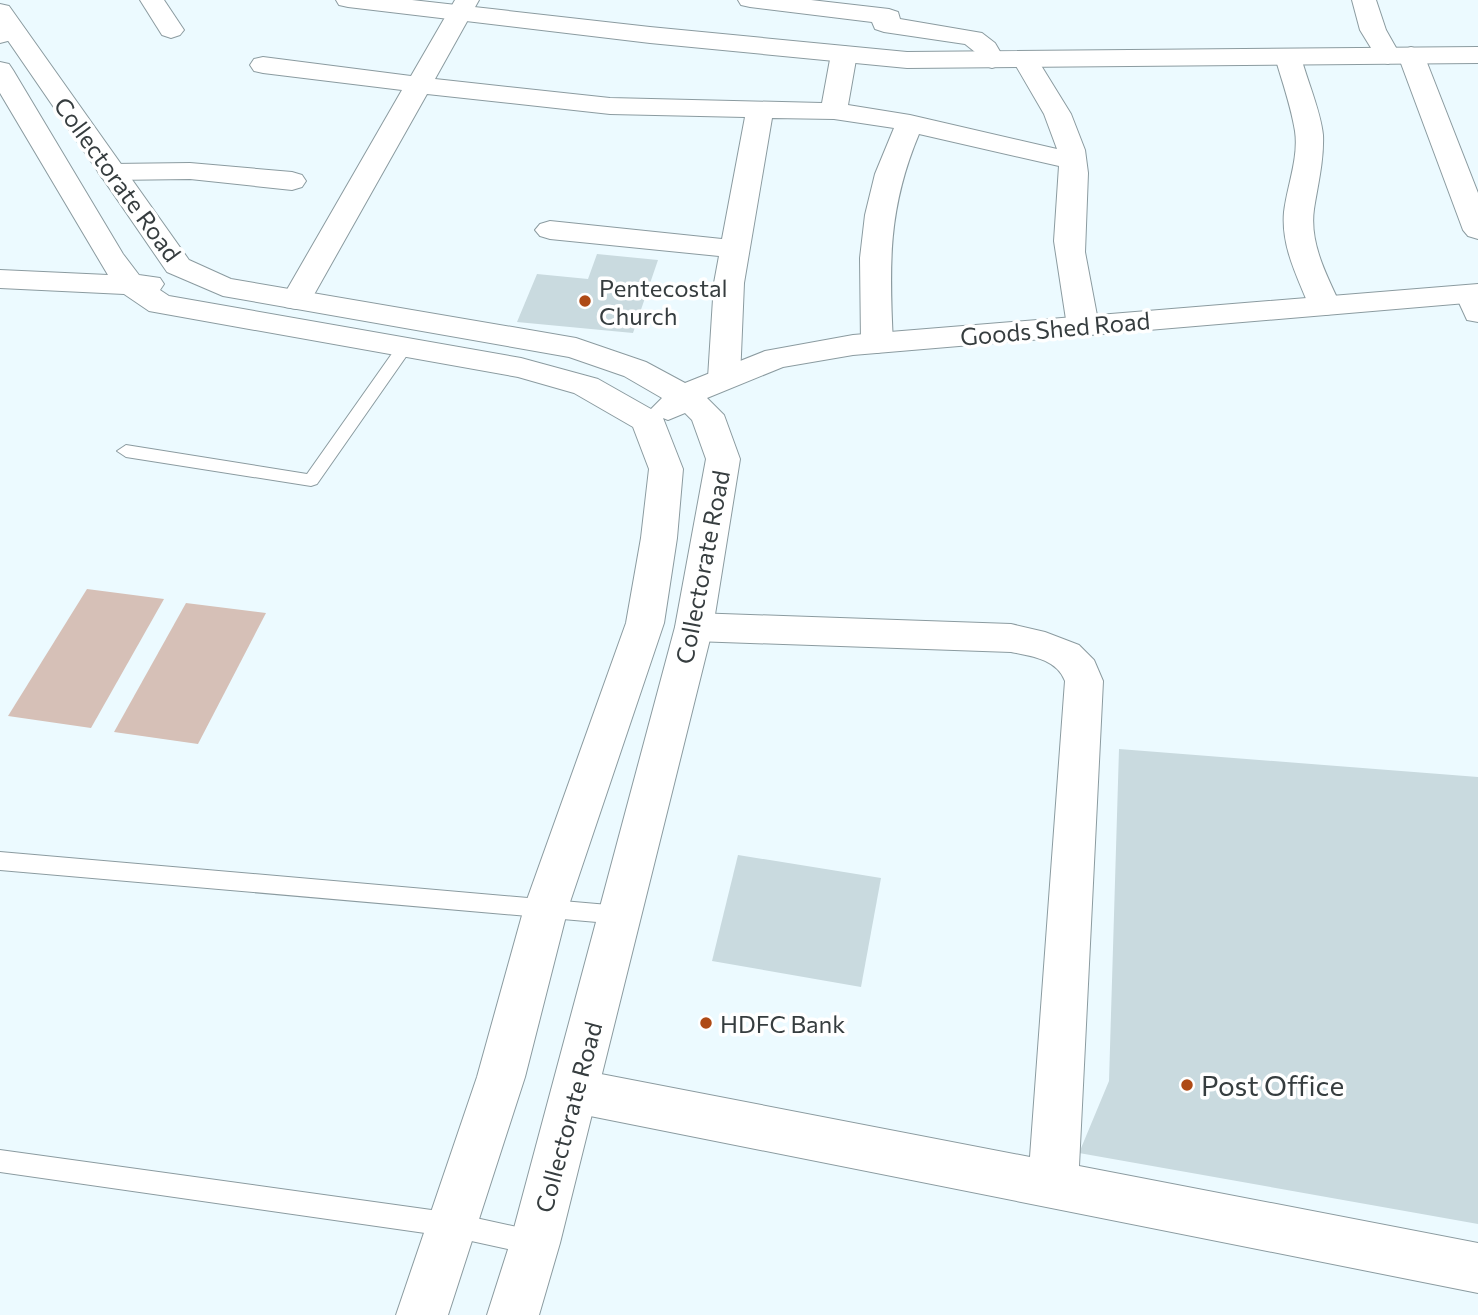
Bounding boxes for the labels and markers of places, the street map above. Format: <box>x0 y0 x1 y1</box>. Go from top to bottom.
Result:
place label: Pentecostal Church <box>599 273 728 330</box>
marker: Pentecostal Church <box>577 293 593 309</box>
place label: HDFC Bank <box>720 1009 845 1038</box>
marker: HDFC Bank <box>698 1015 714 1031</box>
place label: Post Office <box>1201 1068 1344 1102</box>
marker: Post Office <box>1179 1077 1195 1093</box>

